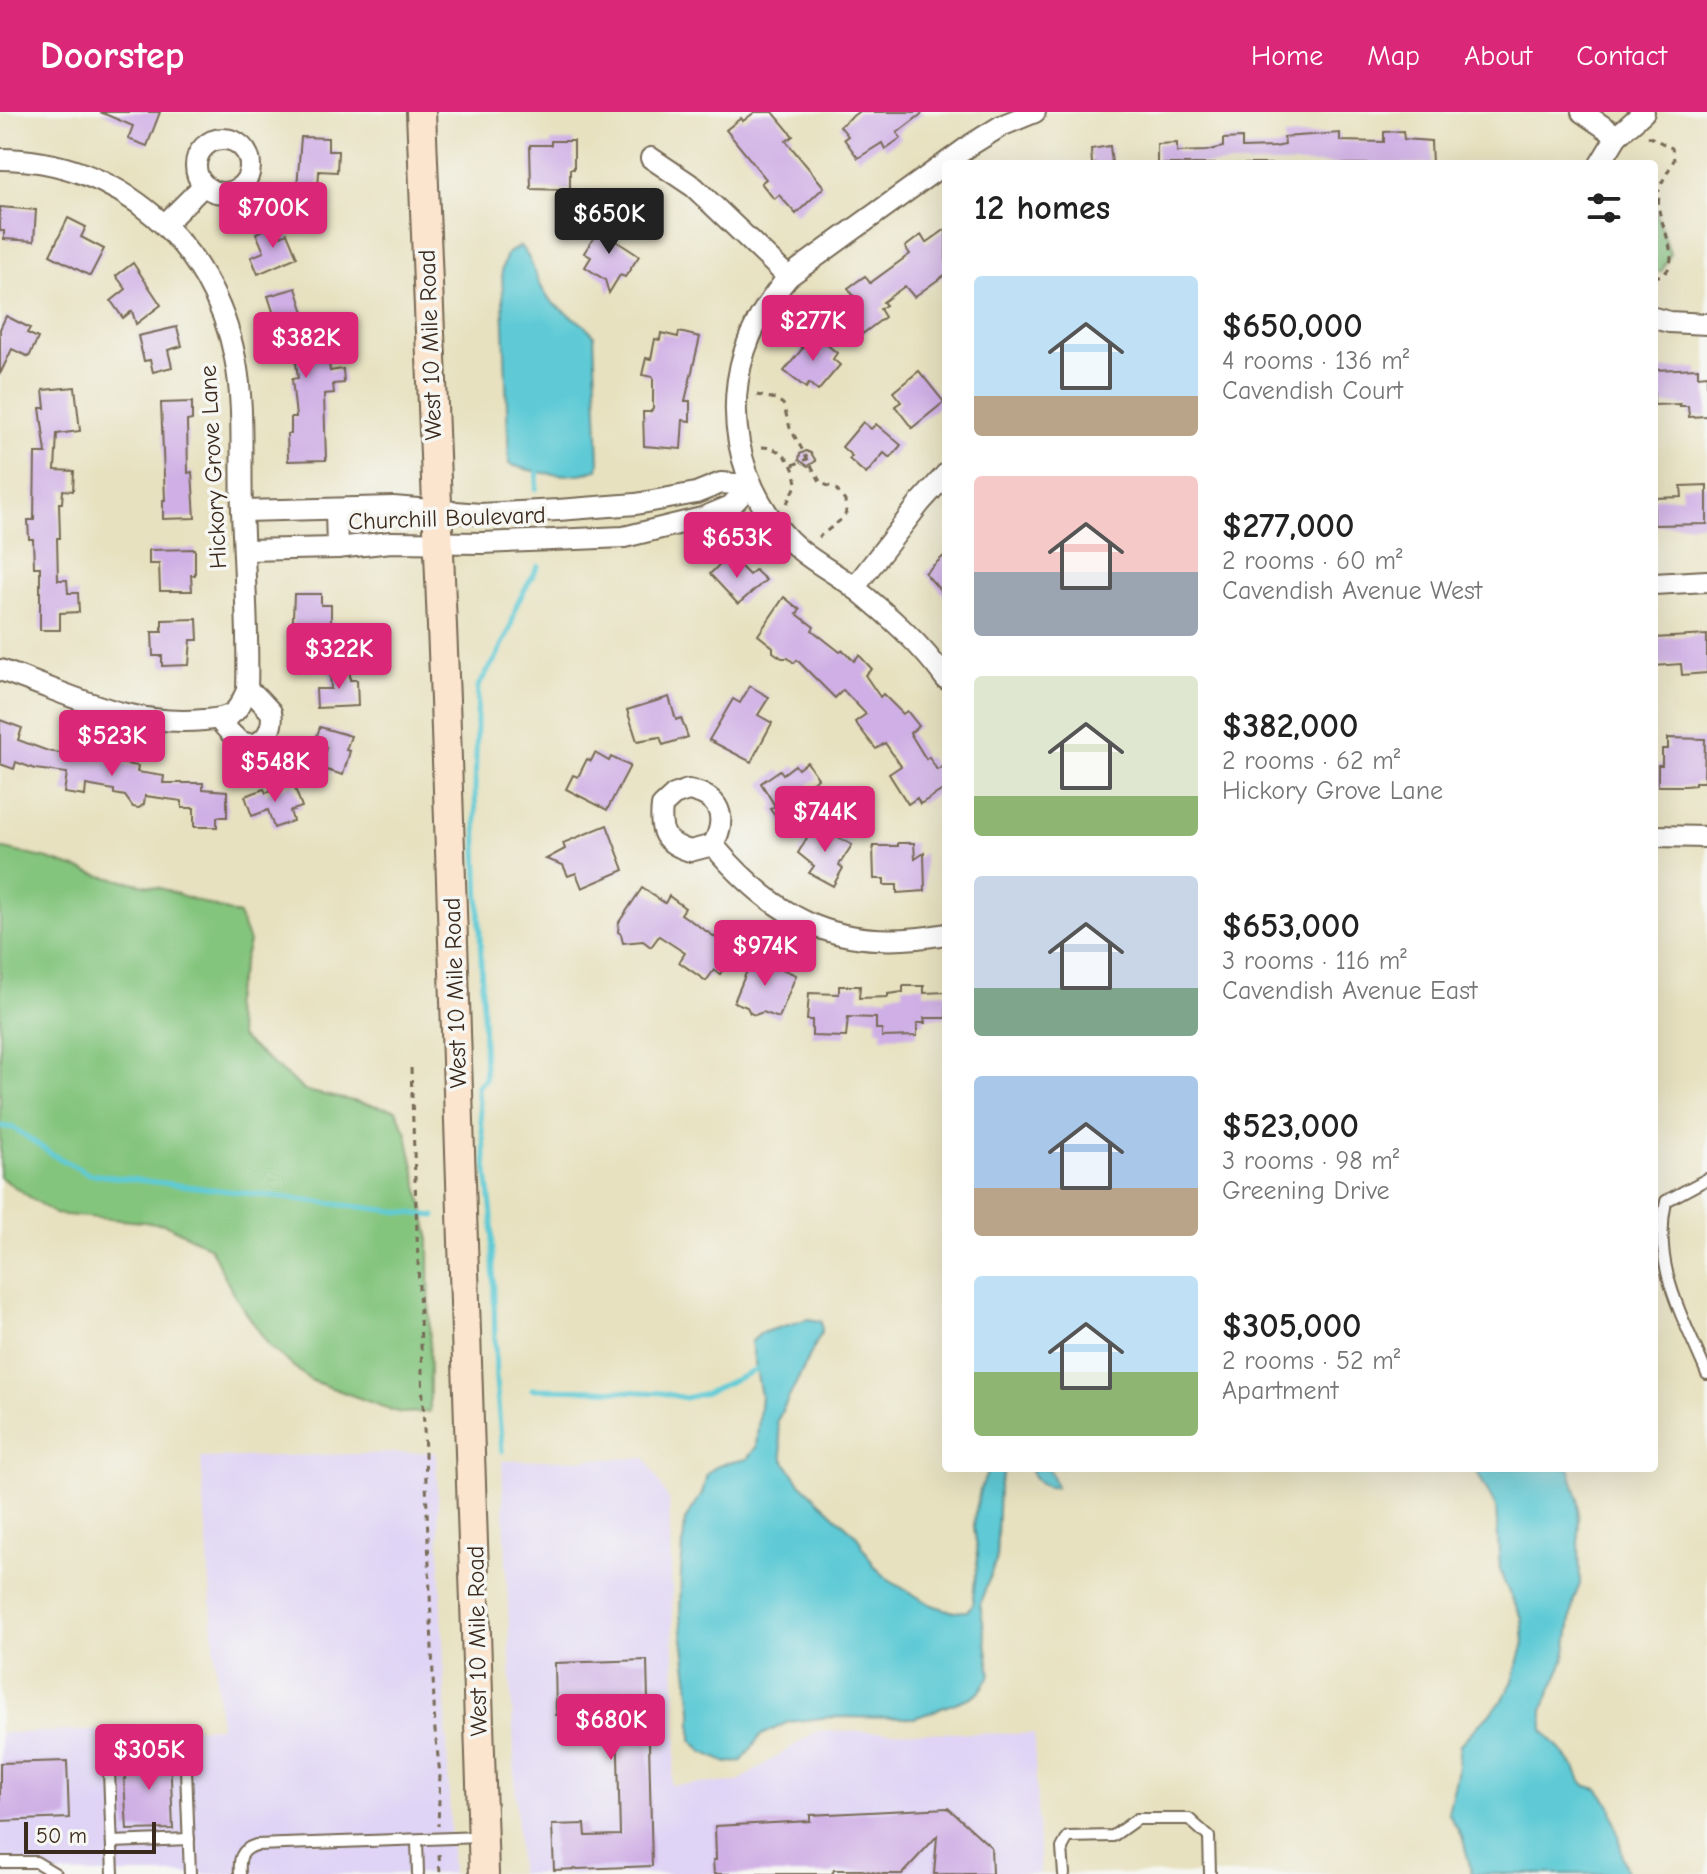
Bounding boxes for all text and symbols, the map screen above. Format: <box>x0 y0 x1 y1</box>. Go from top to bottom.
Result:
text: Doorstep <box>40 34 184 78</box>
text: Home <box>1251 40 1323 72</box>
text: Map <box>1367 40 1420 72</box>
text: About <box>1464 40 1532 72</box>
text: Contact <box>1576 40 1667 72</box>
pin: $700K <box>217 182 329 250</box>
icon: filters <box>1582 186 1626 230</box>
pin: $650K <box>553 188 665 256</box>
text: 12 homes <box>974 188 1110 228</box>
text: $700K <box>237 193 309 223</box>
text: $650K <box>573 199 645 229</box>
street label: West 10 Mile Road <box>413 249 447 441</box>
pin: $277K <box>757 295 869 363</box>
text: $277K <box>780 306 846 336</box>
text: $650,000 <box>1222 306 1363 346</box>
icon: home <box>1038 308 1134 404</box>
pin: $382K <box>250 312 362 380</box>
text: $382K <box>271 323 341 353</box>
text: 4 rooms · 136 m² <box>1222 346 1409 376</box>
street label: Hickory Grove Lane <box>194 364 232 570</box>
text: Cavendish Court <box>1222 376 1403 406</box>
street label: Churchill Boulevard <box>348 501 546 535</box>
text: $277,000 <box>1222 506 1355 546</box>
icon: home <box>1038 508 1134 604</box>
pin: $653K <box>681 512 793 580</box>
text: $653K <box>702 523 772 553</box>
text: 2 rooms · 60 m² <box>1222 546 1403 576</box>
text: Cavendish Avenue West <box>1222 576 1482 606</box>
pin: $322K <box>283 623 395 691</box>
text: $322K <box>304 634 374 664</box>
text: $382,000 <box>1222 706 1358 746</box>
icon: home <box>1038 708 1134 804</box>
pin: $523K <box>56 710 168 778</box>
text: $523K <box>77 721 147 751</box>
pin: $548K <box>219 736 331 804</box>
text: 2 rooms · 62 m² <box>1222 746 1400 776</box>
text: $548K <box>240 747 310 777</box>
text: Hickory Grove Lane <box>1222 776 1443 806</box>
pin: $744K <box>769 786 881 854</box>
text: $744K <box>793 797 857 827</box>
street label: West 10 Mile Road <box>438 897 472 1089</box>
text: $653,000 <box>1222 906 1360 946</box>
icon: home <box>1038 908 1134 1004</box>
pin: $974K <box>709 920 821 988</box>
text: $974K <box>732 931 798 961</box>
text: 3 rooms · 116 m² <box>1222 946 1407 976</box>
text: Cavendish Avenue East <box>1222 976 1477 1006</box>
text: $523,000 <box>1222 1106 1359 1146</box>
icon: home <box>1038 1108 1134 1204</box>
text: 3 rooms · 98 m² <box>1222 1146 1399 1176</box>
text: Greening Drive <box>1222 1176 1390 1206</box>
text: $305,000 <box>1222 1306 1362 1346</box>
icon: home <box>1038 1308 1134 1404</box>
text: 2 rooms · 52 m² <box>1222 1346 1400 1376</box>
text: Apartment <box>1222 1376 1338 1406</box>
street label: West 10 Mile Road <box>461 1545 493 1737</box>
pin: $680K <box>555 1694 667 1762</box>
text: $680K <box>575 1705 647 1735</box>
pin: $305K <box>93 1724 205 1792</box>
text: $305K <box>113 1735 185 1765</box>
scale bar <box>24 1818 156 1854</box>
text: 50 m <box>36 1823 87 1849</box>

